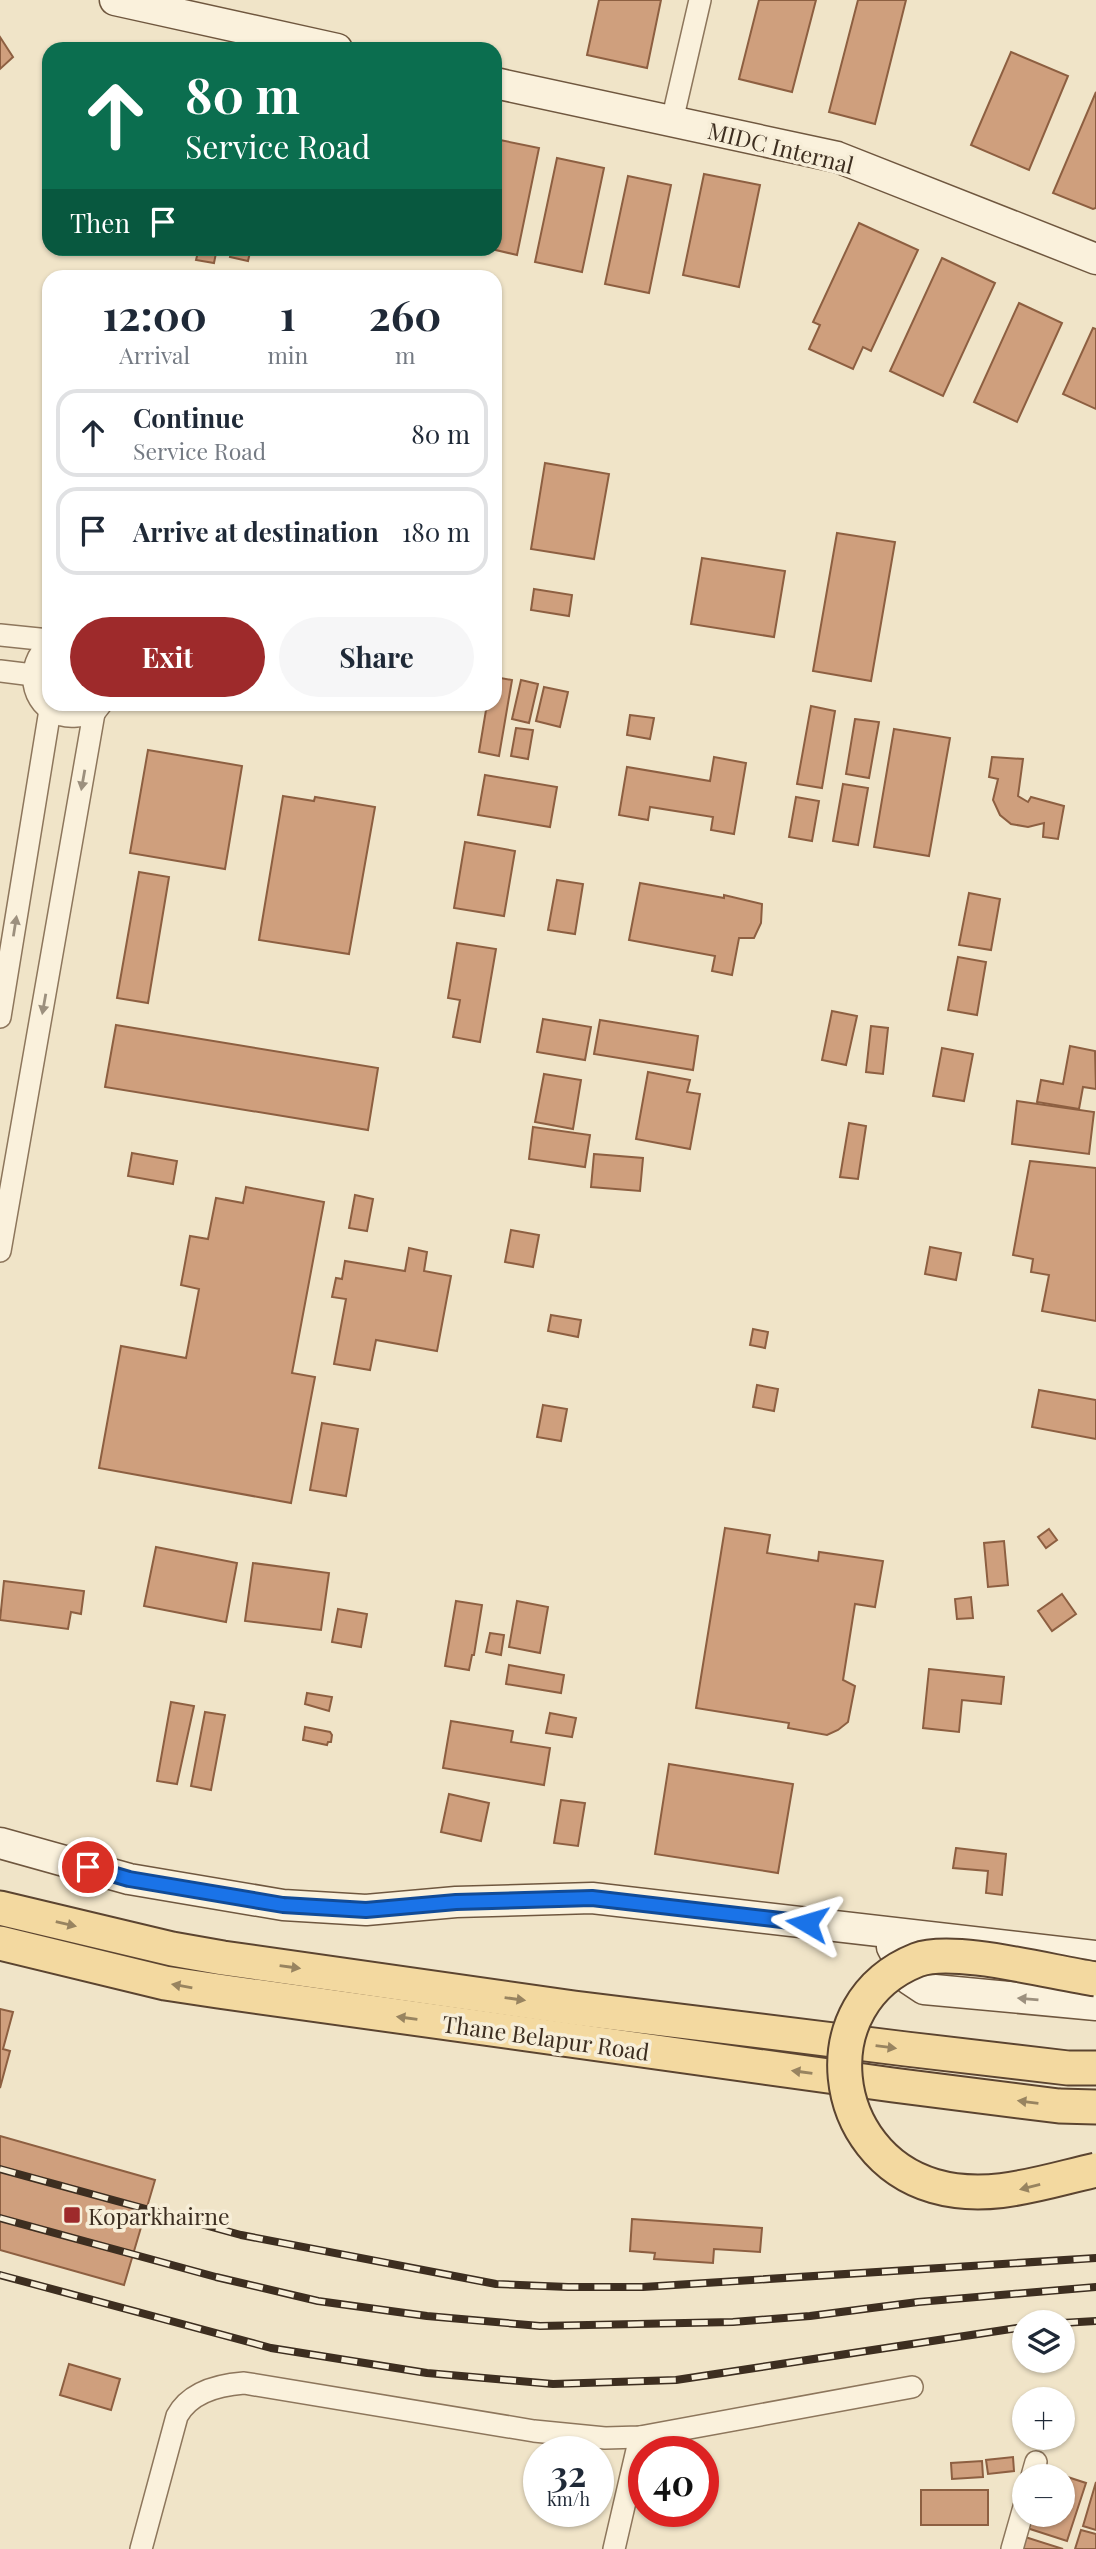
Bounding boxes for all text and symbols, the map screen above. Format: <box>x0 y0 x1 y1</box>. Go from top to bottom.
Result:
text: 80 m <box>185 61 300 126</box>
icon: ahead <box>70 70 161 161</box>
street label: MIDC Internal <box>705 114 858 180</box>
text: Service Road <box>185 124 370 167</box>
icon: arrive <box>144 203 182 241</box>
text: Then <box>70 205 130 240</box>
text: 12:00 <box>103 286 207 342</box>
text: 1 <box>280 286 296 342</box>
text: 260 <box>369 286 441 342</box>
text: Arrival <box>119 339 190 370</box>
text: min <box>267 339 308 370</box>
text: m <box>395 339 415 370</box>
text: Continue <box>133 400 244 435</box>
icon: ahead <box>74 414 112 452</box>
text: 80 m <box>411 416 470 451</box>
text: Service Road <box>133 435 266 466</box>
icon: arrive <box>74 512 112 550</box>
text: Arrive at destination <box>133 514 379 549</box>
text: 180 m <box>402 514 470 549</box>
button: Exit <box>70 617 265 697</box>
button: Share <box>279 617 474 697</box>
one-way arrow <box>77 769 88 791</box>
one-way arrow <box>10 915 21 937</box>
one-way arrow <box>38 993 49 1015</box>
pin <box>58 1837 118 1897</box>
icon: arrive <box>69 1848 107 1886</box>
position arrow <box>770 1886 844 1960</box>
one-way arrow <box>55 1919 77 1930</box>
one-way arrow <box>279 1962 301 1973</box>
one-way arrow <box>171 1980 193 1991</box>
one-way arrow <box>1017 1993 1039 2004</box>
one-way arrow <box>504 1994 526 2005</box>
street label: Thane Belapur Road <box>440 2007 652 2067</box>
one-way arrow <box>396 2012 418 2023</box>
one-way arrow <box>875 2041 897 2052</box>
one-way arrow <box>791 2067 813 2078</box>
one-way arrow <box>1017 2096 1039 2107</box>
one-way arrow <box>1019 2182 1041 2193</box>
place label: Koparkhairne <box>88 2200 230 2231</box>
marker: Koparkhairne <box>62 2205 82 2225</box>
map controls <box>1012 2310 1075 2527</box>
button: layers <box>1012 2310 1075 2373</box>
button: + <box>1012 2387 1075 2450</box>
speed limit sign: 40 <box>628 2436 719 2527</box>
text: 32 <box>551 2449 586 2496</box>
button: − <box>1012 2464 1075 2527</box>
text: km/h <box>547 2487 590 2511</box>

